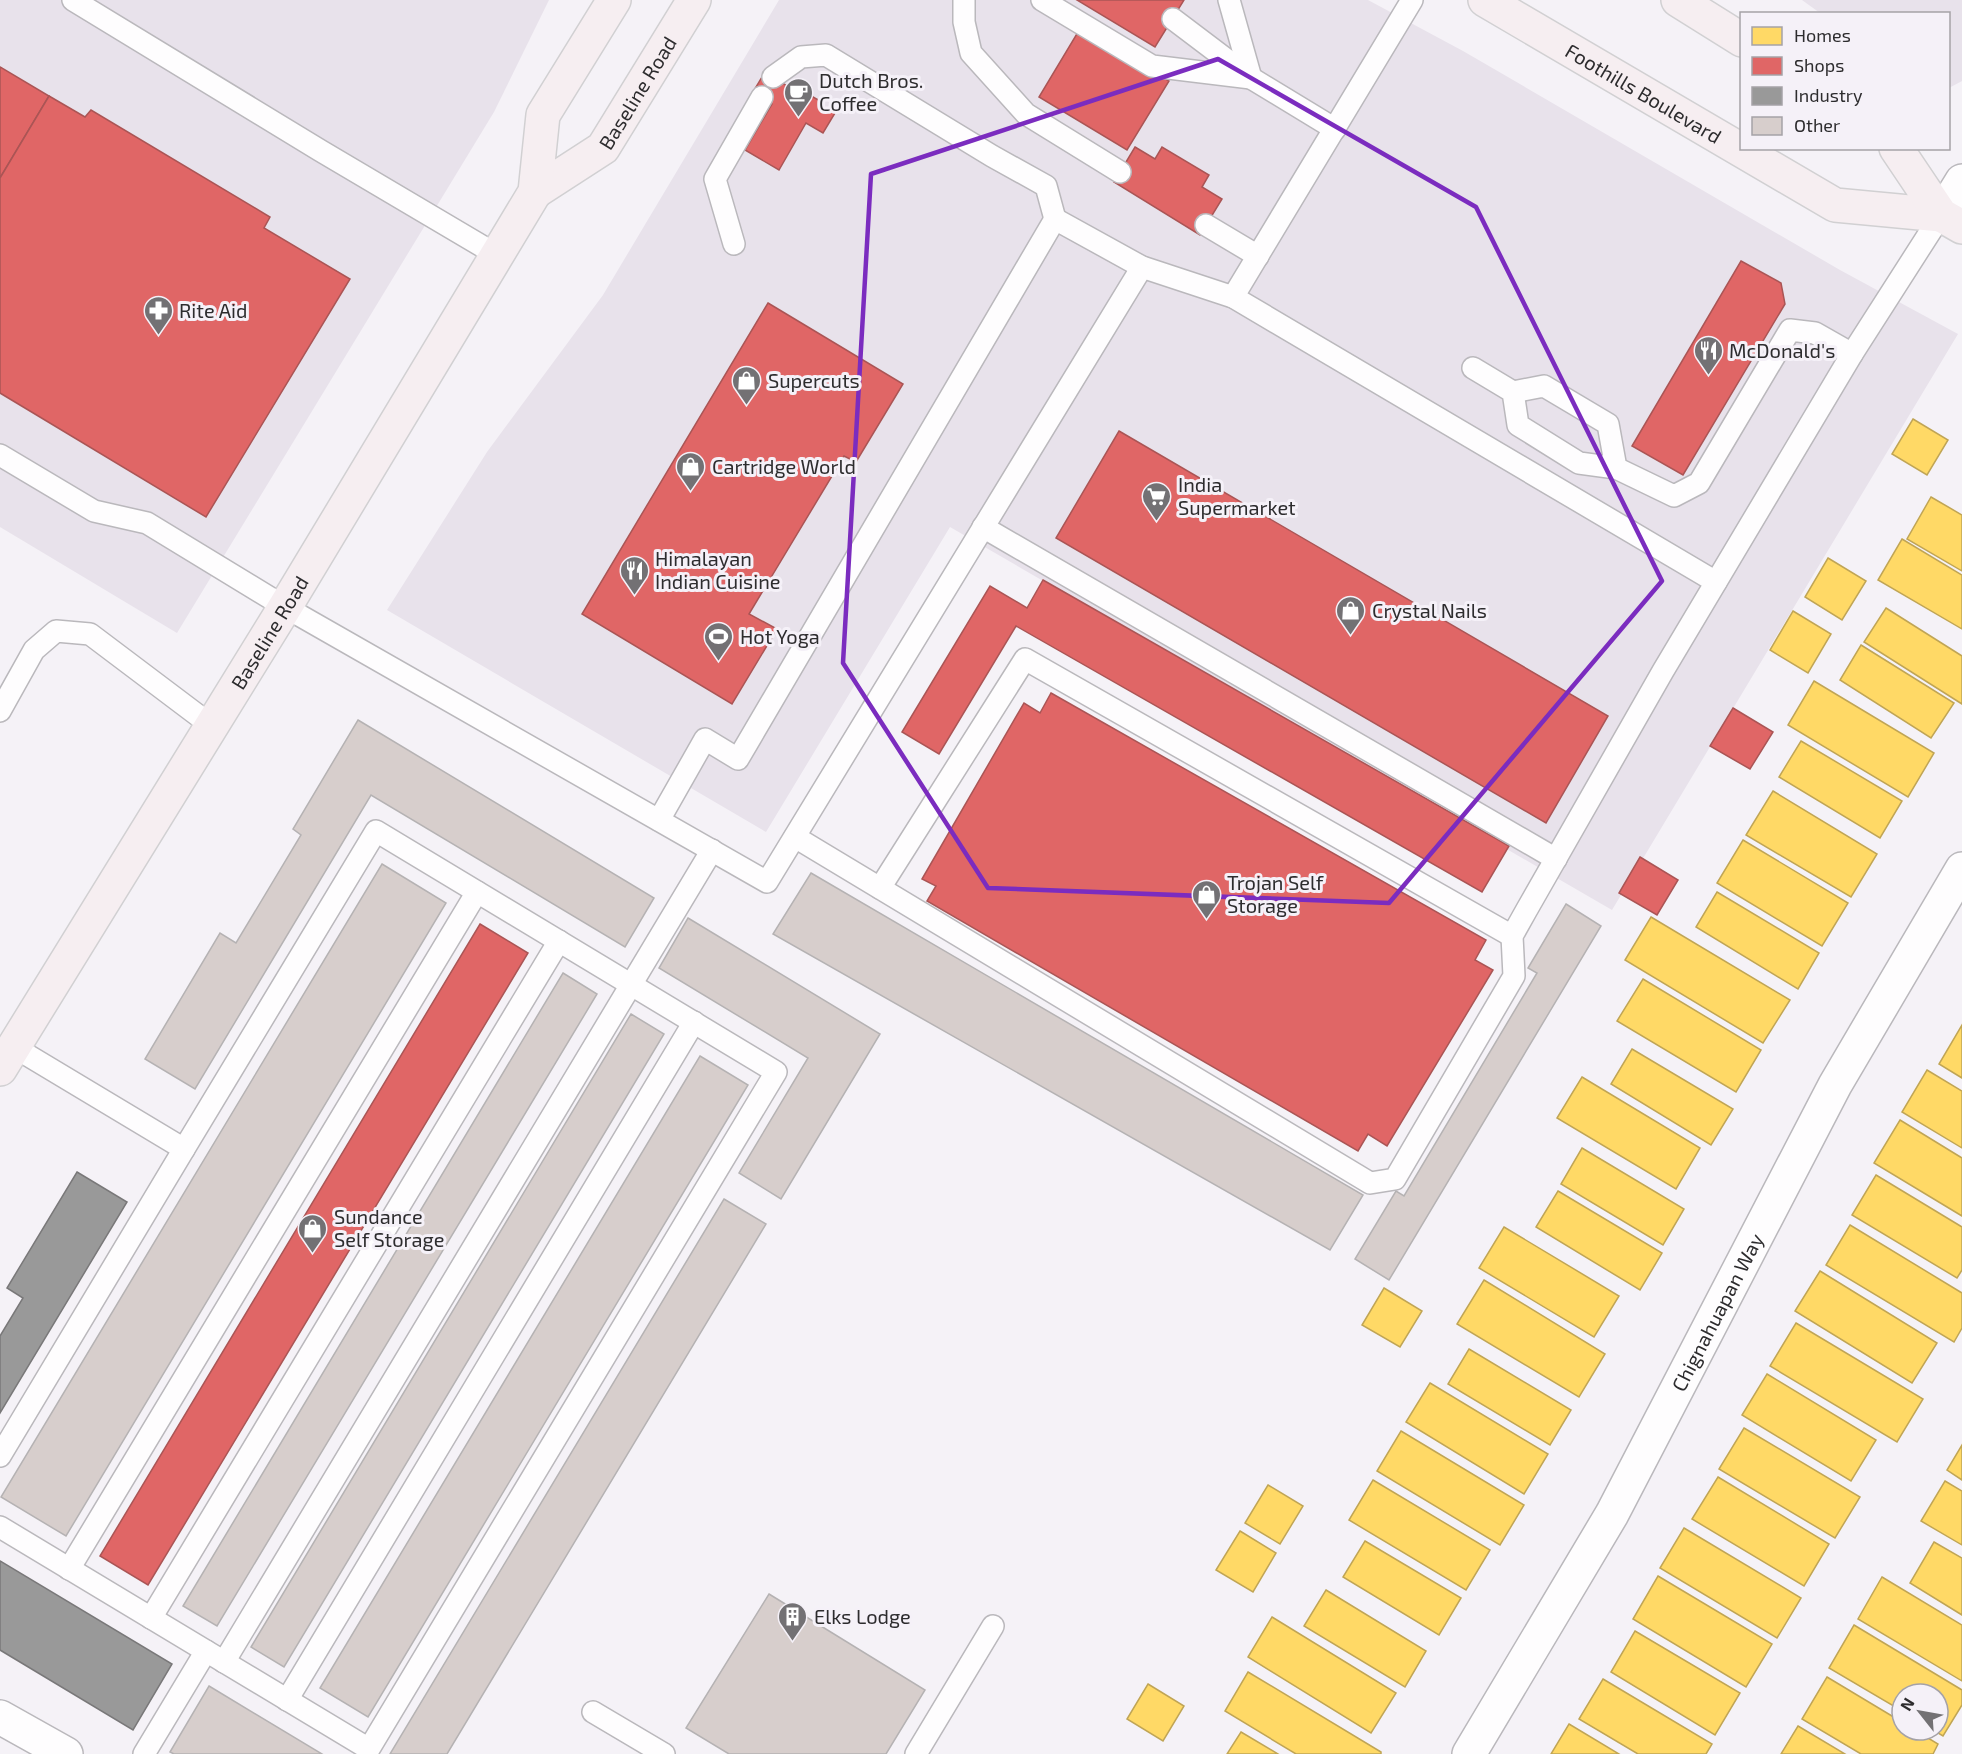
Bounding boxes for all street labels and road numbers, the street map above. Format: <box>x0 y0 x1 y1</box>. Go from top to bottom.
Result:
street label: Baseline Road <box>593 32 681 154</box>
street label: Foothills Boulevard <box>1562 38 1726 148</box>
street label: Baseline Road <box>225 571 313 693</box>
street label: Chignahuapan Way <box>1666 1229 1768 1395</box>

